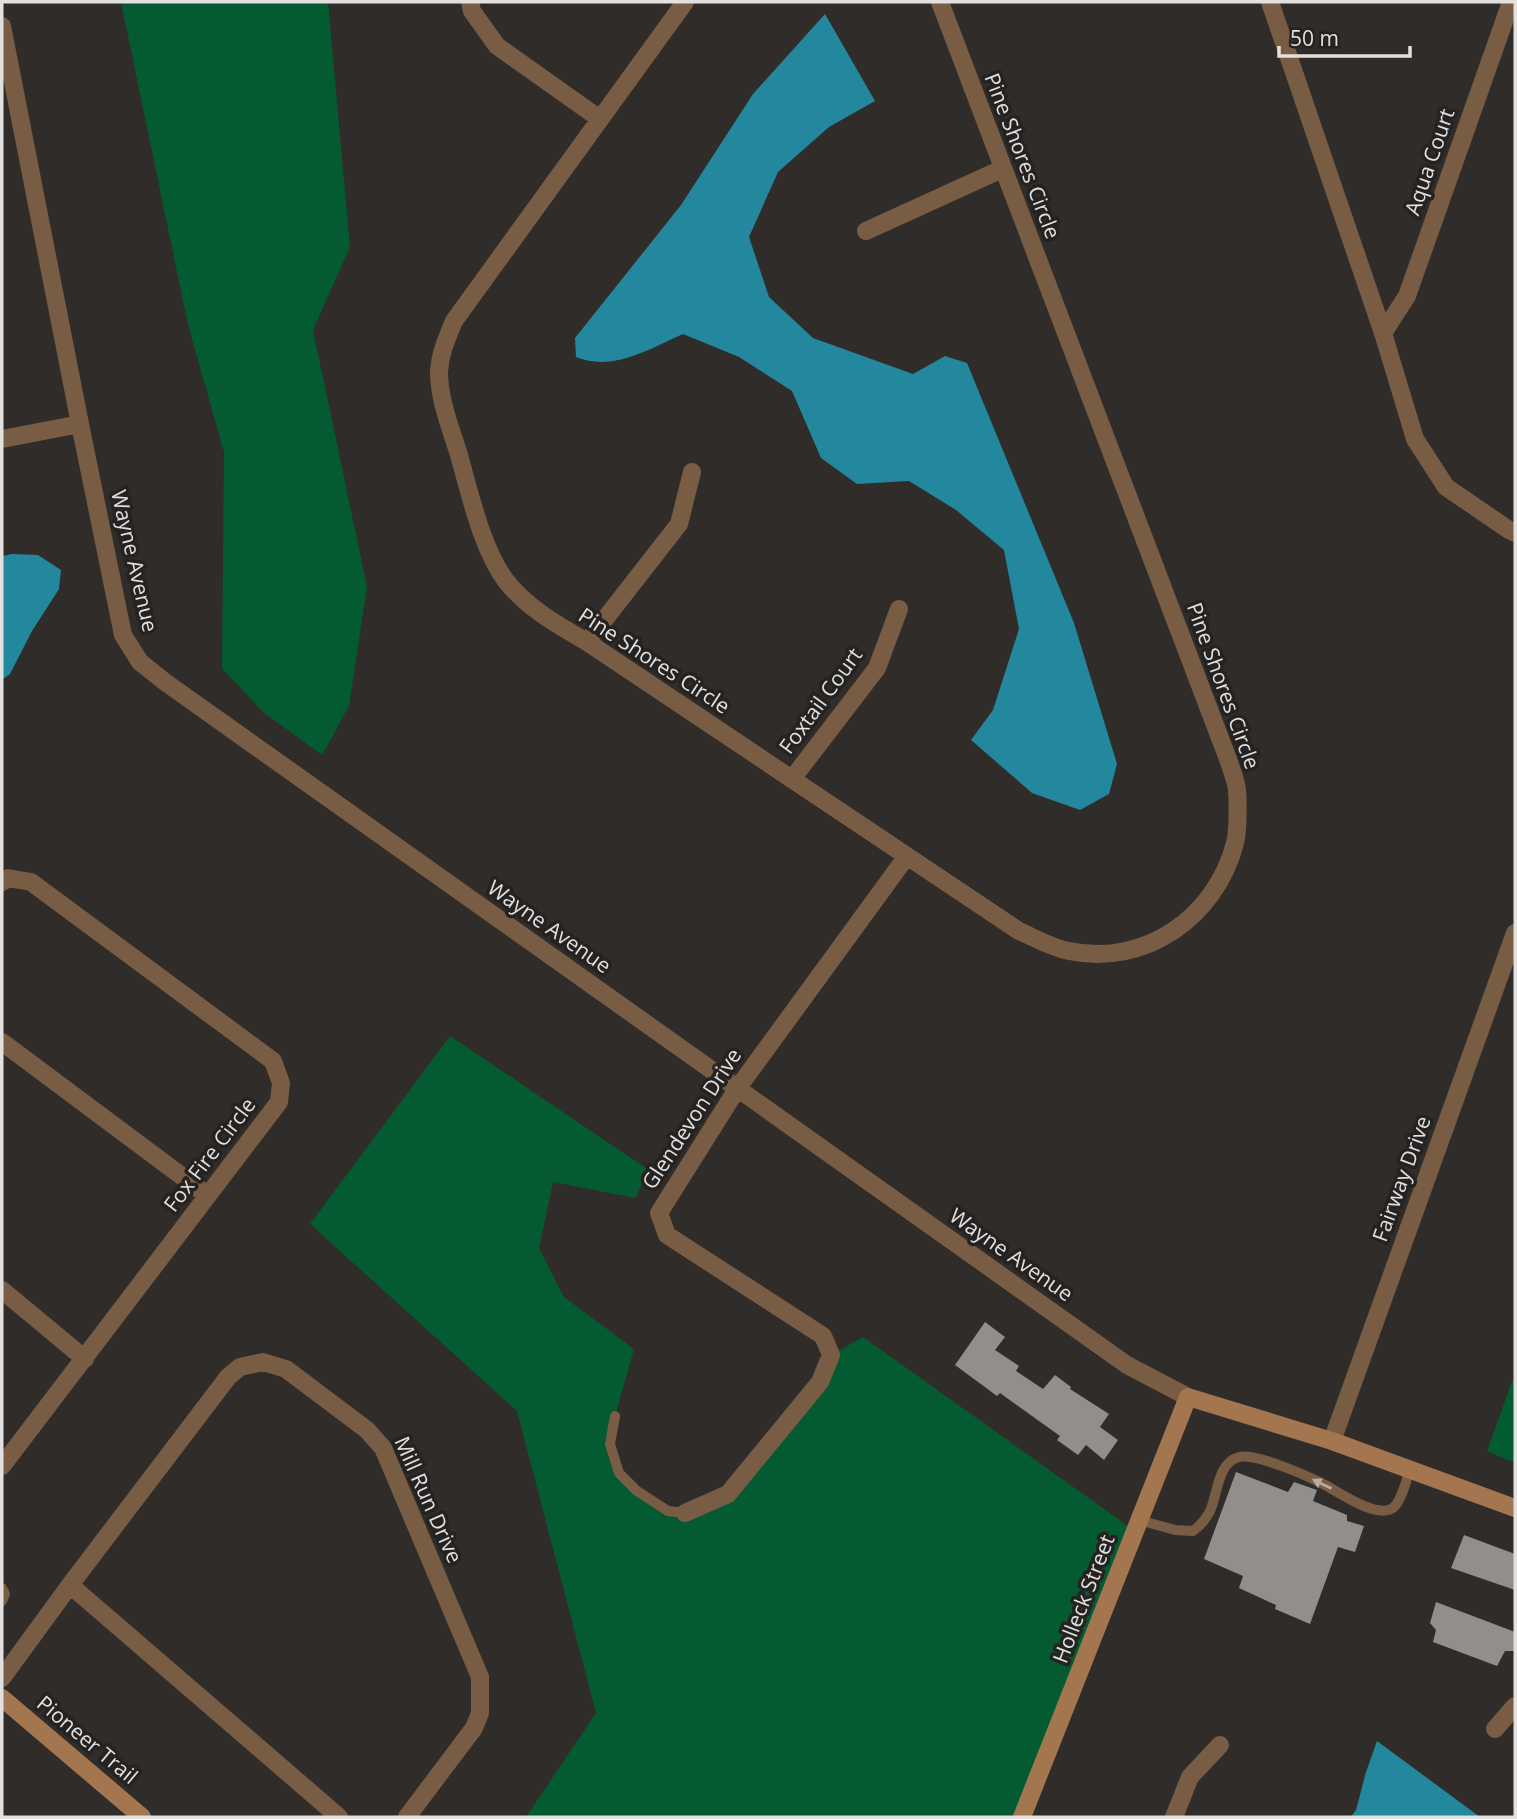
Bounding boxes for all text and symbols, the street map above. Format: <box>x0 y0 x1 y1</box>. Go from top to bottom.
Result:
scale bar <box>1279 14 1410 58</box>
text: 50 m <box>1290 24 1339 52</box>
street label: Pine Shores Circle <box>978 69 1067 242</box>
street label: Aqua Court <box>1398 105 1460 219</box>
street label: Wayne Avenue <box>105 487 165 634</box>
street label: Pine Shores Circle <box>1181 599 1267 773</box>
street label: Pine Shores Circle <box>573 601 736 720</box>
street label: Foxtail Court <box>772 642 868 759</box>
street label: Wayne Avenue <box>482 873 617 979</box>
street label: Glendevon Drive <box>635 1043 747 1194</box>
street label: Fox Fire Circle <box>157 1092 261 1217</box>
street label: Fairway Drive <box>1365 1112 1437 1245</box>
street label: Wayne Avenue <box>944 1201 1079 1307</box>
street label: Mill Run Drive <box>389 1432 469 1567</box>
one-way arrow <box>1312 1478 1332 1489</box>
street label: Holleck Street <box>1046 1530 1120 1667</box>
street label: Pioneer Trail <box>31 1689 144 1790</box>

